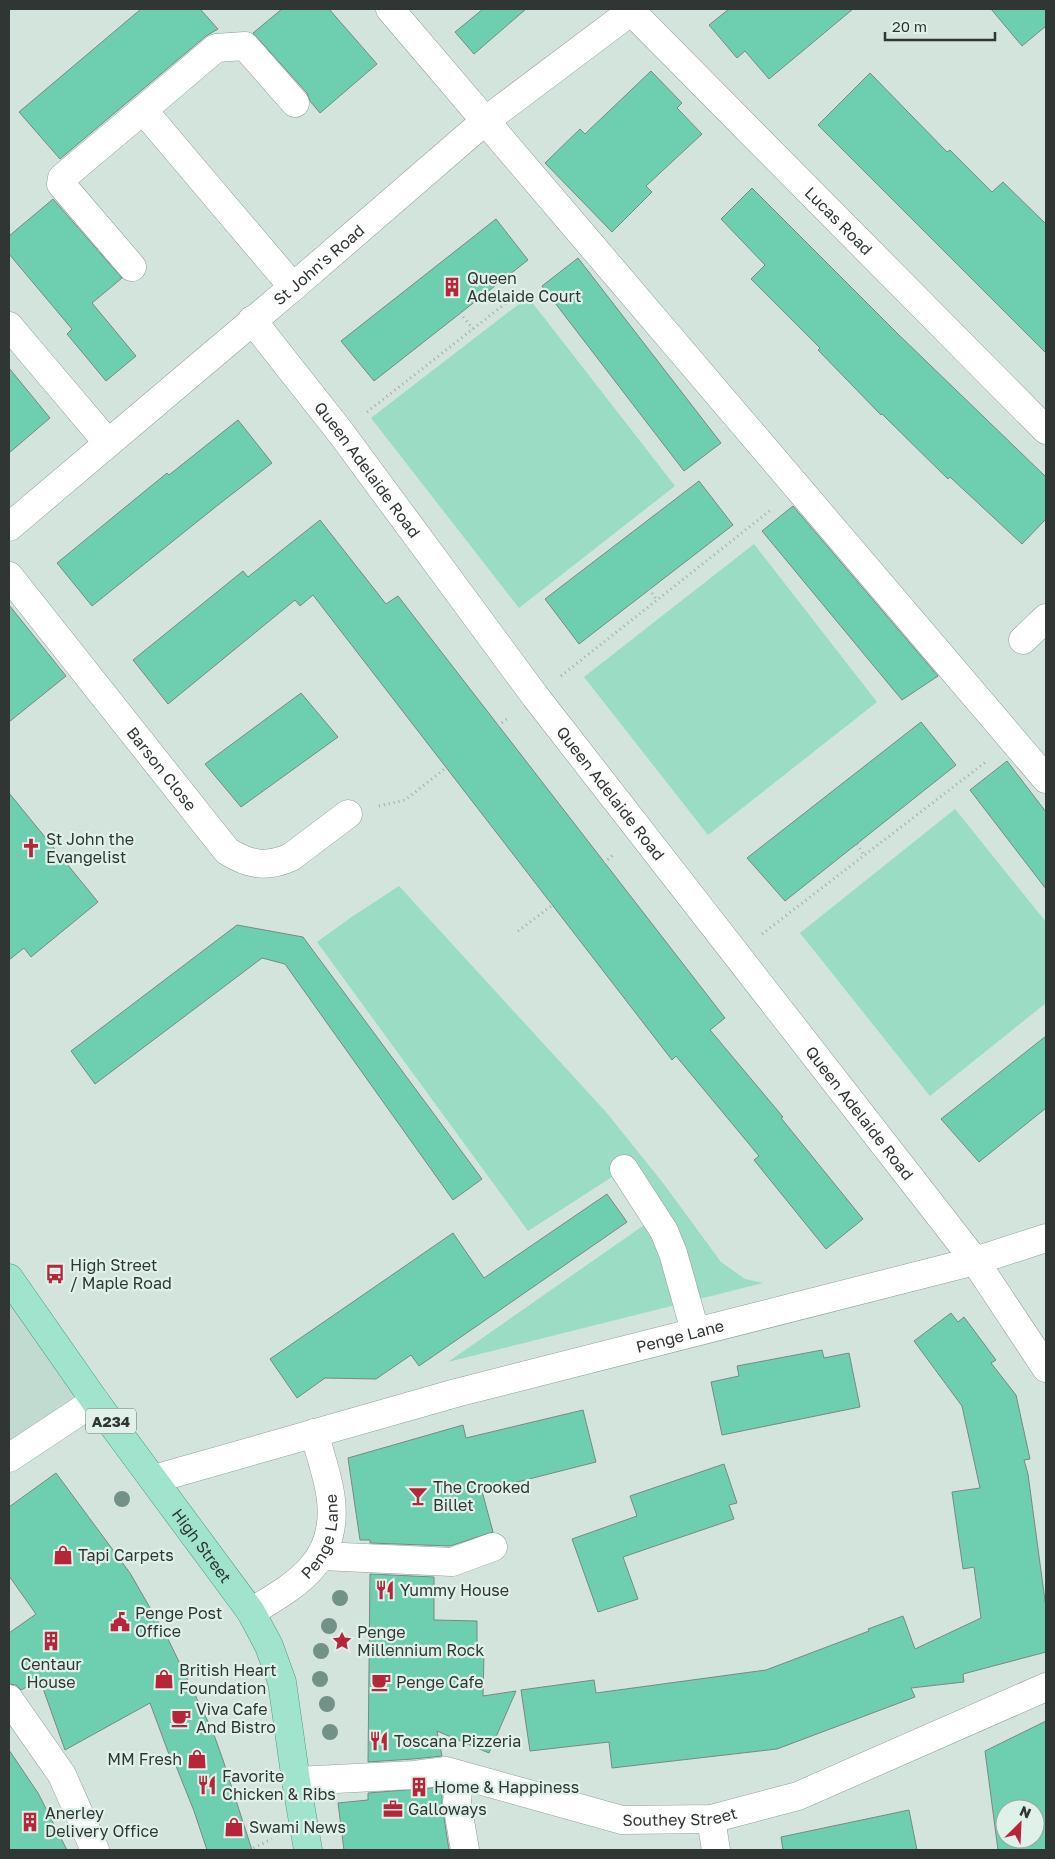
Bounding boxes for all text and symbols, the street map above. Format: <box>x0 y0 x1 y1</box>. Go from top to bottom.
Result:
scale bar <box>885 10 995 42</box>
text: 20 m <box>892 17 927 35</box>
street label: Lucas Road <box>801 182 877 259</box>
street label: St John's Road <box>269 220 368 309</box>
place label: Queen Adelaide Court <box>467 268 581 306</box>
building icon: Queen Adelaide Court <box>441 276 463 298</box>
street label: Queen Adelaide Road <box>310 398 425 541</box>
street label: Queen Adelaide Road <box>552 722 669 864</box>
street label: Barson Close <box>123 723 201 815</box>
place label: St John the Evangelist <box>46 829 134 867</box>
church icon: St John the Evangelist <box>20 837 42 859</box>
street label: Queen Adelaide Road <box>801 1042 918 1184</box>
place label: High Street / Maple Road <box>70 1255 172 1293</box>
bus stop icon: High Street / Maple Road <box>44 1263 66 1285</box>
street label: Penge Lane <box>634 1315 726 1357</box>
road number: A234 <box>86 1408 136 1434</box>
place label: The Crooked Billet <box>433 1477 530 1515</box>
bar icon: The Crooked Billet <box>407 1485 429 1507</box>
street label: Penge Lane <box>297 1493 342 1583</box>
street label: High Street <box>168 1505 236 1587</box>
shop icon: Tapi Carpets <box>52 1544 74 1566</box>
place label: Tapi Carpets <box>78 1545 174 1565</box>
restaurant icon: Yummy House <box>374 1579 396 1601</box>
place label: Yummy House <box>400 1580 509 1600</box>
place label: Penge Post Office <box>135 1603 222 1641</box>
public building icon: Penge Post Office <box>109 1611 131 1633</box>
place label: Penge Millennium Rock <box>357 1622 484 1660</box>
building icon: Centaur House <box>40 1630 62 1652</box>
place icon: Penge Millennium Rock <box>331 1630 353 1652</box>
place label: Centaur House <box>20 1654 82 1692</box>
place label: British Heart Foundation <box>179 1660 277 1698</box>
shop icon: British Heart Foundation <box>153 1668 175 1690</box>
cafe icon: Penge Cafe <box>370 1671 392 1693</box>
place label: Penge Cafe <box>396 1672 483 1692</box>
place label: Viva Cafe And Bistro <box>196 1699 276 1737</box>
cafe icon: Viva Cafe And Bistro <box>170 1707 192 1729</box>
restaurant icon: Toscana Pizzeria <box>368 1730 390 1752</box>
place label: Toscana Pizzeria <box>394 1731 521 1751</box>
shop icon: MM Fresh <box>186 1748 208 1770</box>
place label: MM Fresh <box>107 1749 182 1769</box>
place label: Favorite Chicken & Ribs <box>222 1766 336 1804</box>
restaurant icon: Favorite Chicken & Ribs <box>196 1774 218 1796</box>
building icon: Home & Happiness <box>408 1776 430 1798</box>
place label: Home & Happiness <box>434 1777 579 1797</box>
office icon: Galloways <box>382 1798 404 1820</box>
place label: Galloways <box>408 1799 487 1819</box>
north arrow <box>995 1799 1045 1849</box>
text: N <box>1017 1802 1034 1822</box>
place label: Anerley Delivery Office <box>45 1803 158 1841</box>
street label: Southey Street <box>622 1803 739 1830</box>
building icon: Anerley Delivery Office <box>19 1811 41 1833</box>
shop icon: Swami News <box>223 1816 245 1838</box>
place label: Swami News <box>249 1817 346 1837</box>

